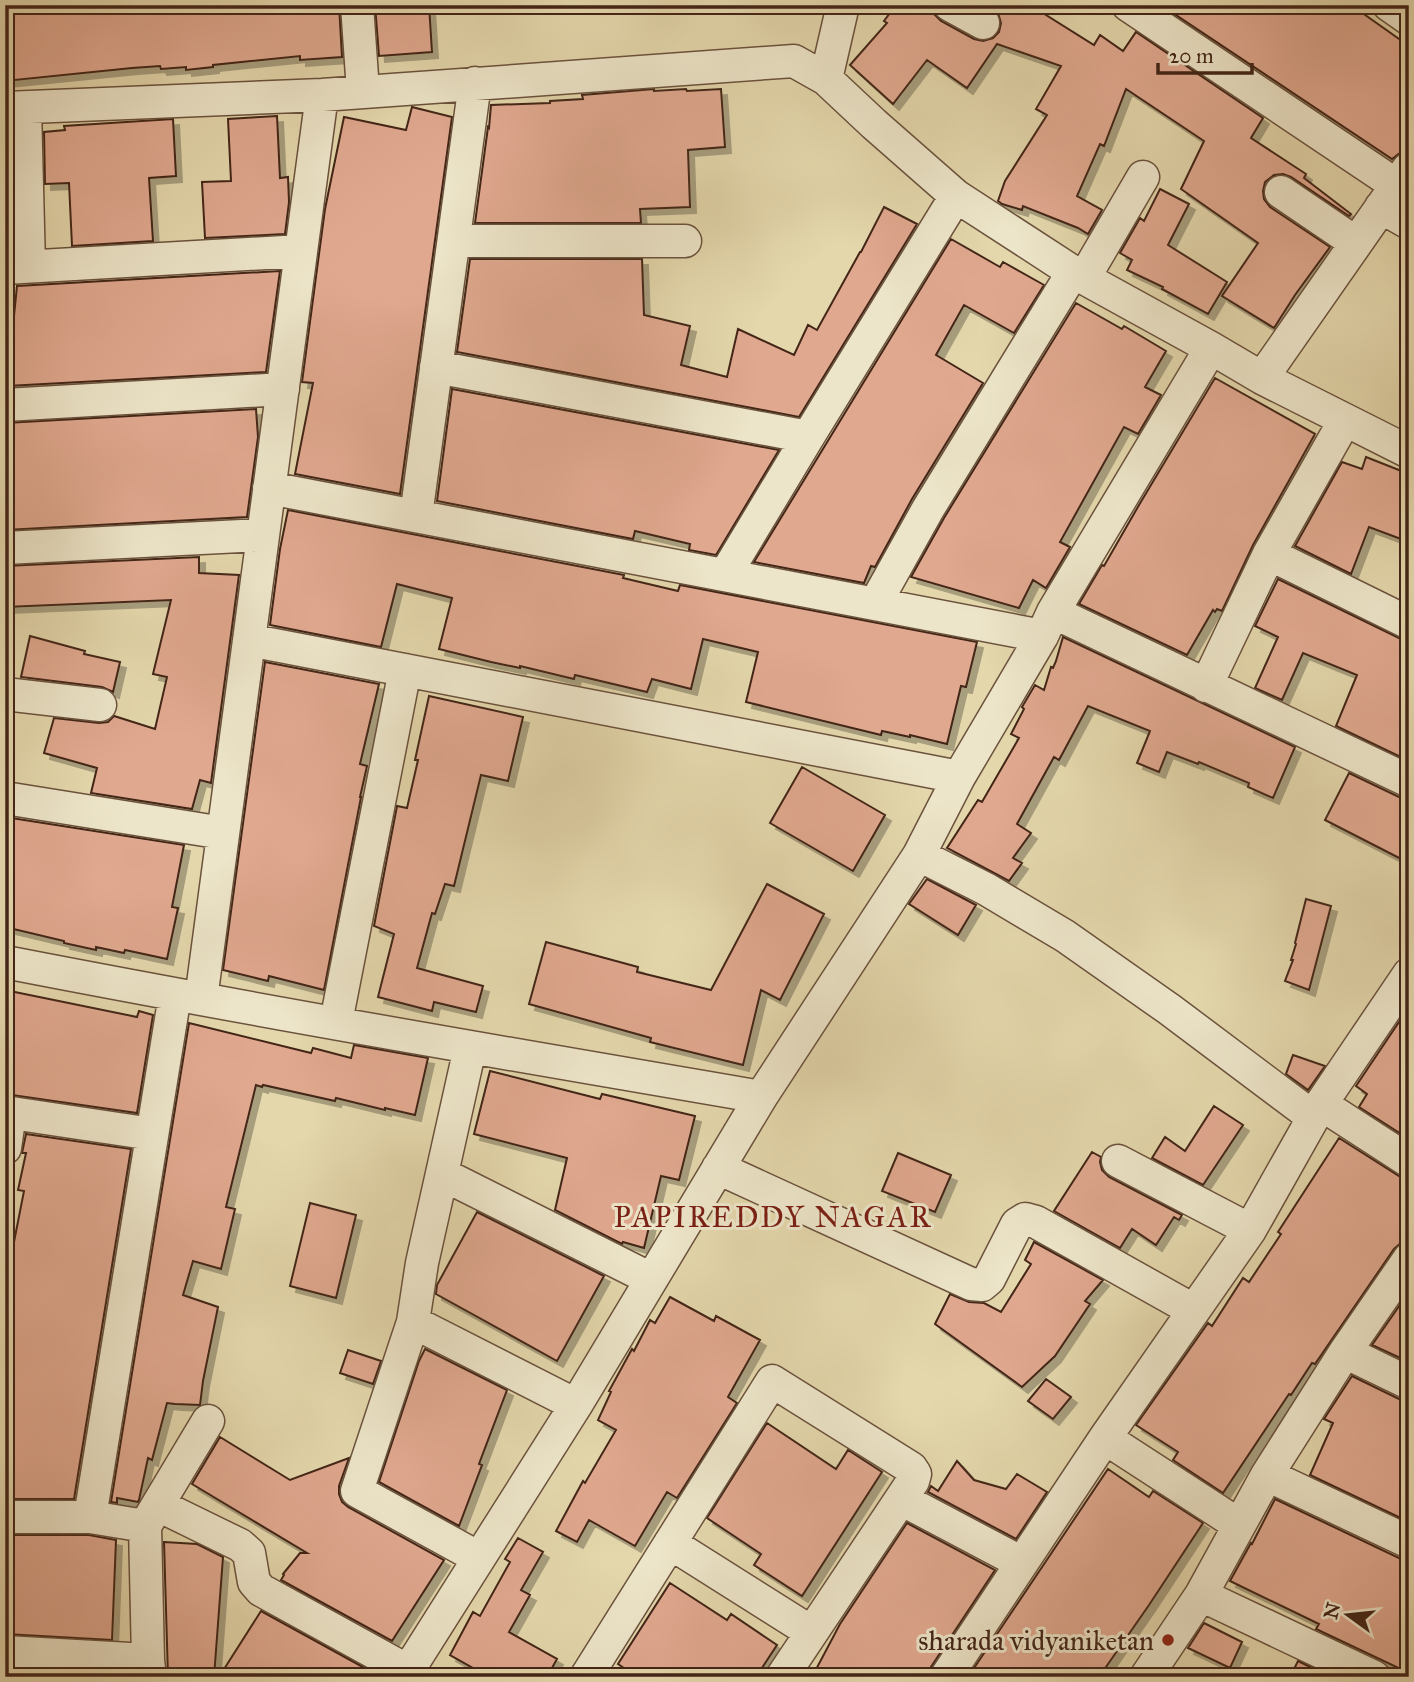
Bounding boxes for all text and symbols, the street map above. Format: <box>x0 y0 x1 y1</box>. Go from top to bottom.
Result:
scale bar <box>1158 32 1253 76</box>
text: 20 m <box>1169 43 1214 69</box>
district label: PAPIREDDY NAGAR <box>613 1199 933 1235</box>
north arrow <box>1312 1580 1382 1650</box>
text: N <box>1319 1600 1345 1621</box>
place label: sharada vidyaniketan <box>918 1623 1154 1658</box>
marker: sharada vidyaniketan <box>1160 1632 1176 1648</box>

